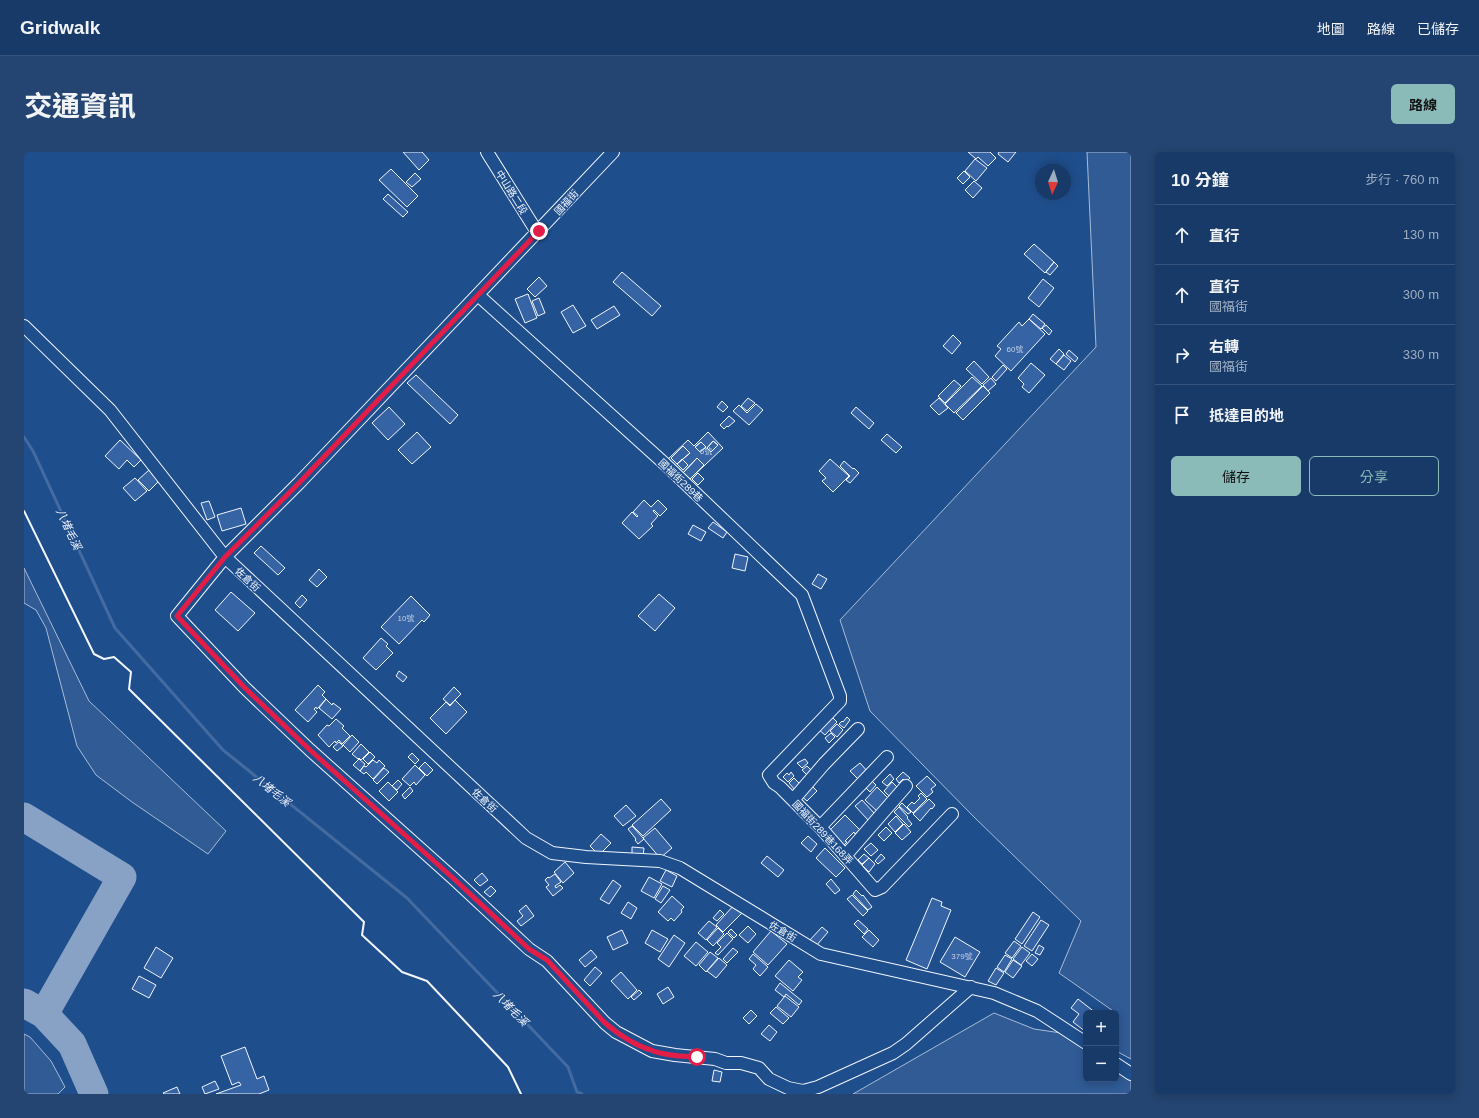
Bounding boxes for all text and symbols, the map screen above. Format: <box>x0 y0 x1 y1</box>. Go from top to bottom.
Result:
text: Gridwalk <box>20 17 100 38</box>
text: 地圖 <box>1317 21 1345 37</box>
text: 路線 <box>1367 21 1395 37</box>
text: 已儲存 <box>1417 21 1459 37</box>
button: 路線 <box>1391 84 1455 124</box>
text: 交通資訊 <box>24 91 136 122</box>
north arrow <box>1035 164 1071 200</box>
street label: 中山路二段 <box>494 168 529 216</box>
text: 10 分鐘 <box>1171 171 1229 190</box>
text: 步行 · 760 m <box>1365 172 1439 187</box>
street label: 國福街 <box>552 188 581 217</box>
route end <box>530 222 548 240</box>
icon: ahead <box>1171 224 1193 246</box>
text: 直行 <box>1209 227 1239 244</box>
text: 130 m <box>1403 227 1439 242</box>
text: 直行 <box>1209 278 1239 295</box>
icon: ahead <box>1171 284 1193 306</box>
text: 300 m <box>1403 287 1439 302</box>
text: 國福街 <box>1209 299 1248 314</box>
text: 右轉 <box>1209 338 1239 355</box>
icon: right <box>1171 344 1193 366</box>
house number: 60號 <box>1007 345 1023 354</box>
text: 330 m <box>1403 347 1439 362</box>
text: 國福街 <box>1209 359 1248 374</box>
icon: arrive <box>1171 404 1193 426</box>
text: 抵達目的地 <box>1209 407 1284 424</box>
house number: 6號 <box>700 447 712 456</box>
button: 儲存 <box>1171 456 1301 496</box>
button: 分享 <box>1309 456 1439 496</box>
street label: 國福街289巷 <box>656 457 705 504</box>
water label: 八堵毛溪 <box>54 507 85 553</box>
street label: 佐倉街 <box>233 565 262 594</box>
house number: 10號 <box>398 614 414 623</box>
water label: 八堵毛溪 <box>251 771 294 810</box>
street label: 佐倉街 <box>470 786 499 815</box>
street label: 國福街289巷168弄 <box>790 798 855 867</box>
street label: 佐倉街 <box>767 919 798 944</box>
house number: 379號 <box>951 952 973 961</box>
water label: 八堵毛溪 <box>491 988 532 1029</box>
map controls <box>1083 1010 1119 1082</box>
button: + <box>1083 1010 1119 1046</box>
button: − <box>1083 1046 1119 1082</box>
route start <box>688 1048 706 1066</box>

